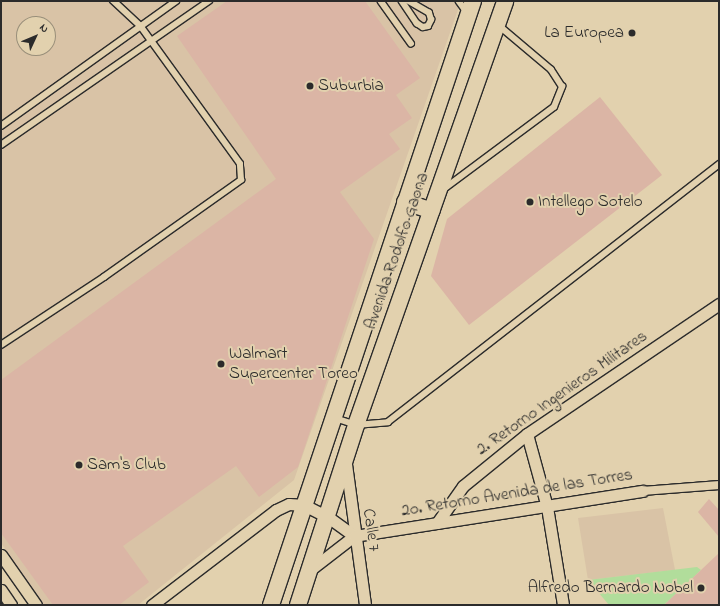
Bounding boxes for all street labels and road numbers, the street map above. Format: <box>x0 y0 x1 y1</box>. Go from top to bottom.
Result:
street label: Avenida Rodolfo Gaona <box>361 170 433 332</box>
street label: 2. Retorno Ingenieros Militares <box>473 326 651 460</box>
street label: 2o. Retorno Avenida de las Torres <box>400 465 634 521</box>
street label: Calle 7 <box>358 507 384 553</box>

